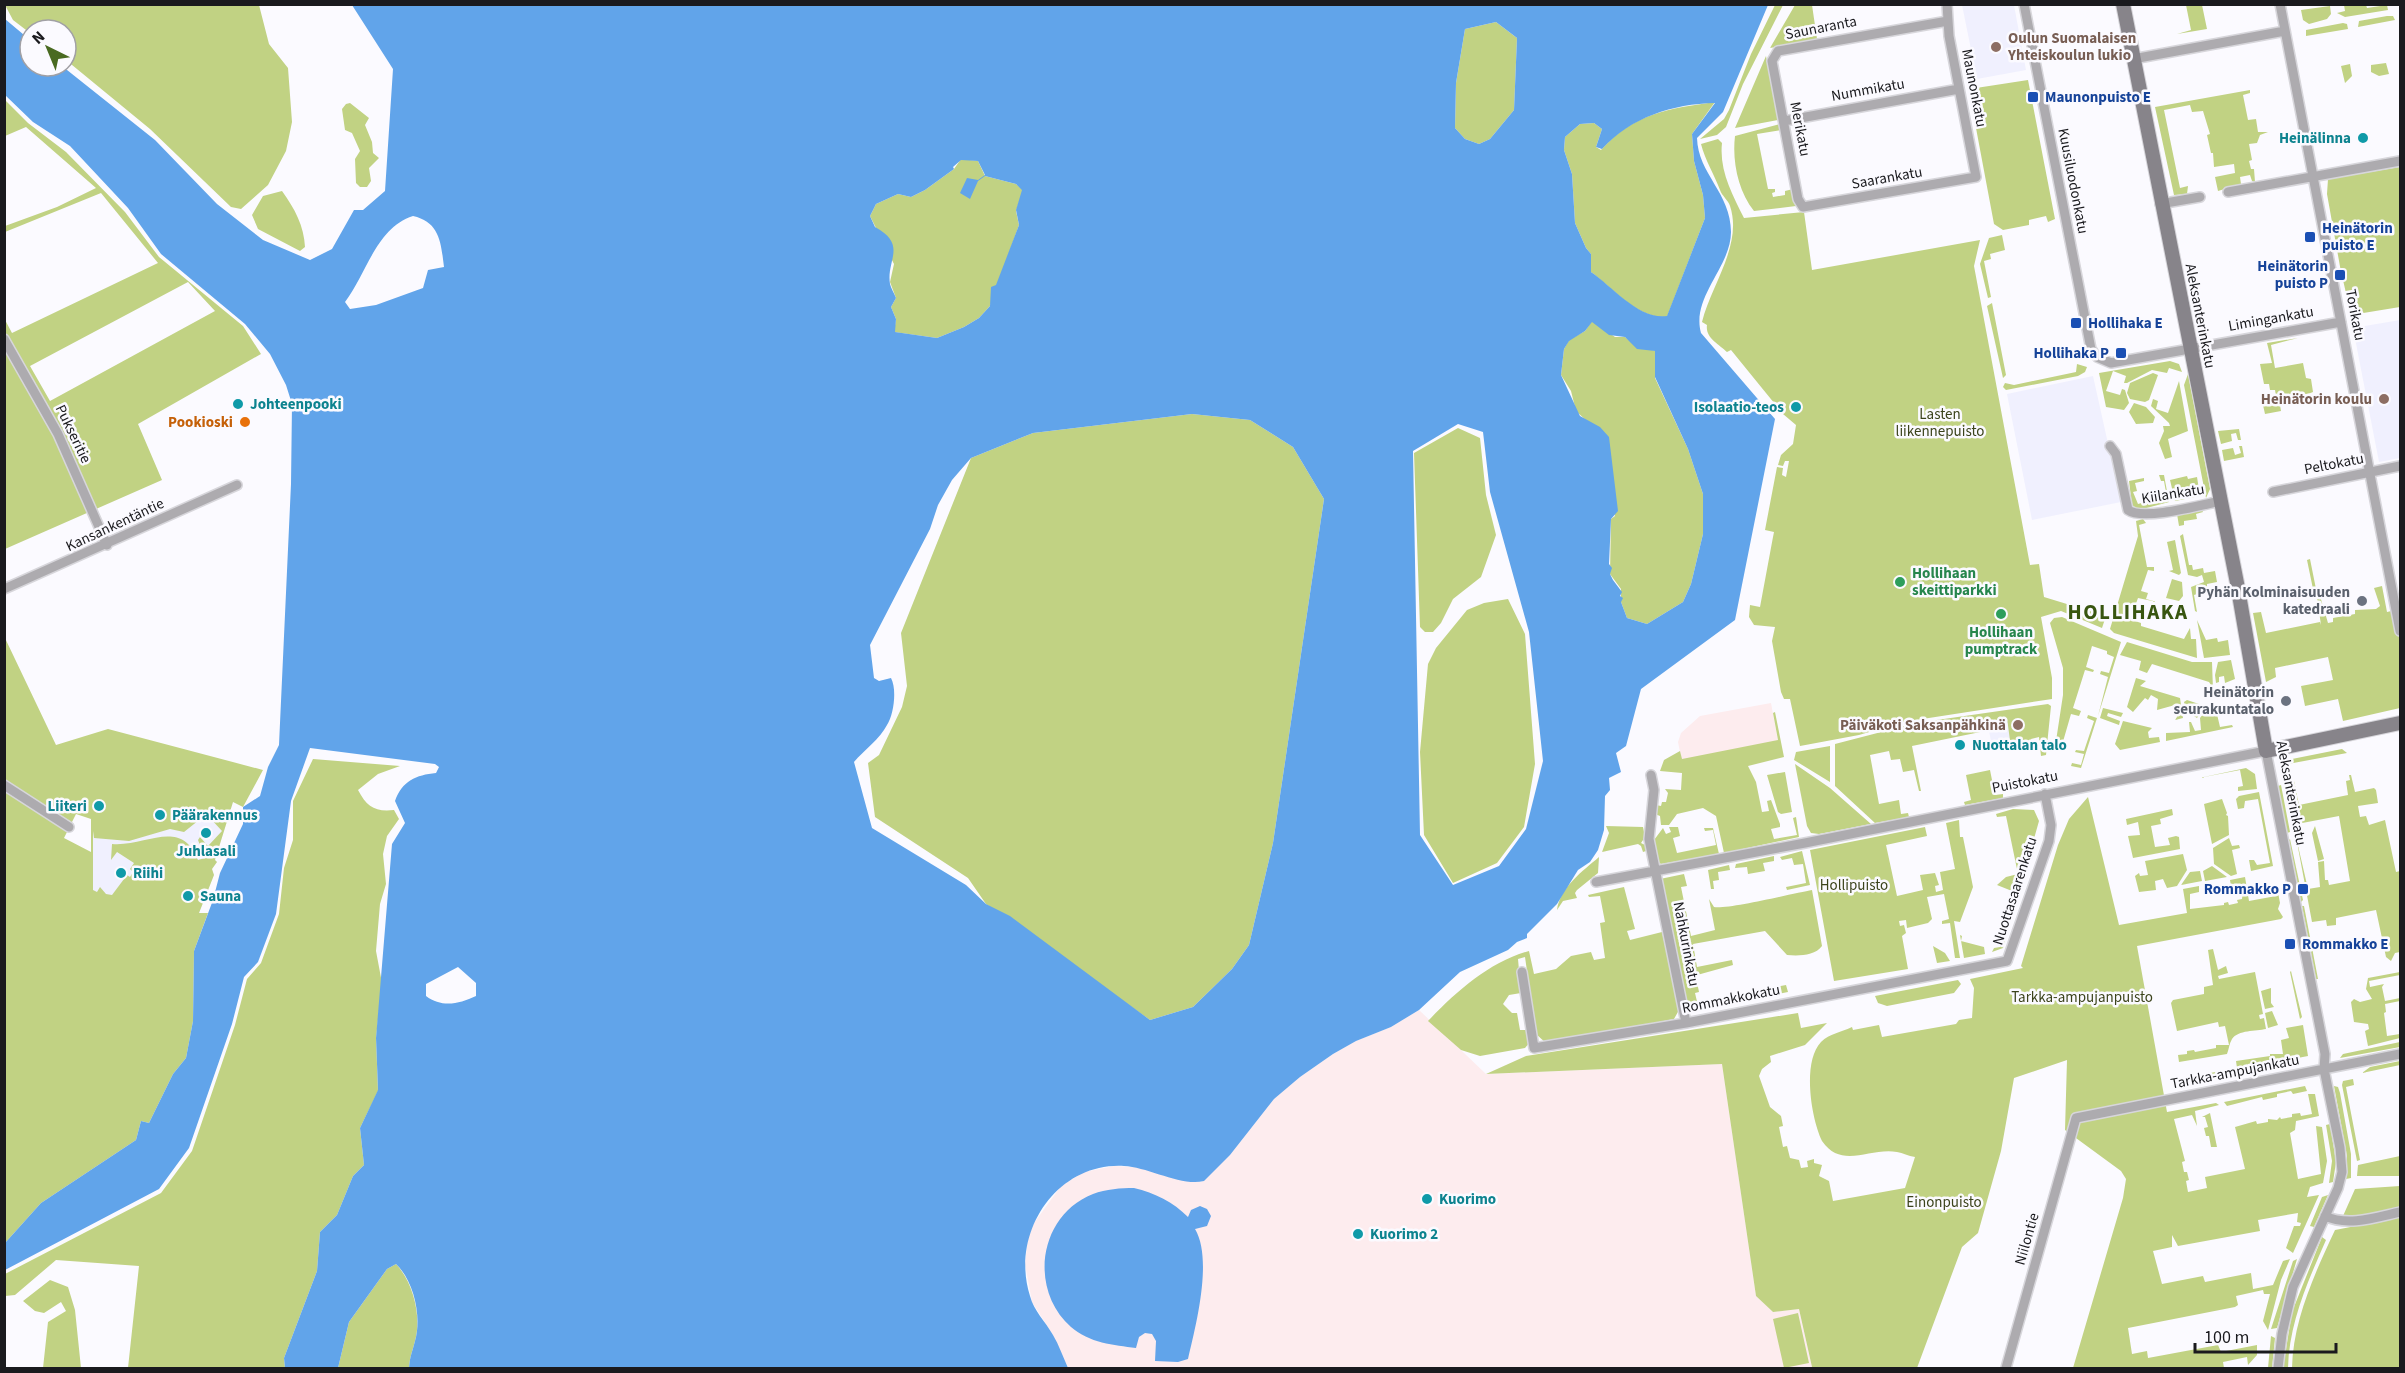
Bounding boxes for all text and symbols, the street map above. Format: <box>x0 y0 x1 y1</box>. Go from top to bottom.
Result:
street label: Saunaranta <box>1783 11 1859 45</box>
north arrow <box>18 18 78 78</box>
text: N <box>27 26 50 49</box>
place label: Oulun Suomalaisen Yhteiskoulun lukio <box>2007 28 2136 66</box>
marker: Oulun Suomalaisen Yhteiskoulun lukio <box>1989 40 2003 54</box>
street label: Maunonkatu <box>1956 47 1992 129</box>
street label: Nummikatu <box>1830 73 1906 107</box>
place label: Maunonpuisto E <box>2045 87 2151 108</box>
marker: Maunonpuisto E <box>2026 90 2040 104</box>
street label: Merikatu <box>1784 100 1816 158</box>
street label: Kuusiluodonkatu <box>2052 126 2094 236</box>
place label: Heinälinna <box>2279 128 2351 149</box>
marker: Heinälinna <box>2356 131 2370 145</box>
street label: Saarankatu <box>1850 161 1924 195</box>
place label: Heinätorin puisto E <box>2322 218 2393 256</box>
marker: Heinätorin puisto E <box>2303 230 2317 244</box>
place label: Heinätorin puisto P <box>2257 256 2328 294</box>
street label: Aleksanterinkatu <box>2180 262 2220 370</box>
marker: Heinätorin puisto P <box>2333 268 2347 282</box>
street label: Torikatu <box>2340 288 2370 342</box>
street label: Limingankatu <box>2227 301 2315 337</box>
place label: Hollihaka E <box>2088 313 2163 334</box>
marker: Hollihaka E <box>2069 316 2083 330</box>
place label: Hollihaka P <box>2033 343 2109 364</box>
marker: Hollihaka P <box>2114 346 2128 360</box>
place label: Heinätorin koulu <box>2261 389 2372 410</box>
marker: Heinätorin koulu <box>2377 392 2391 406</box>
place label: Johteenpooki <box>250 394 342 415</box>
marker: Johteenpooki <box>231 397 245 411</box>
place label: Isolaatio-teos <box>1694 397 1784 418</box>
marker: Isolaatio-teos <box>1789 400 1803 414</box>
street label: Pukseritie <box>50 401 96 467</box>
park label: Lasten liikennepuisto <box>1896 404 1984 442</box>
place label: Pookioski <box>168 412 233 433</box>
marker: Pookioski <box>238 415 252 429</box>
street label: Peltokatu <box>2302 448 2366 480</box>
street label: Kiilankatu <box>2140 479 2206 509</box>
street label: Kansankentäntie <box>63 493 167 557</box>
place label: Hollihaan skeittiparkki <box>1912 563 1997 601</box>
marker: Hollihaan skeittiparkki <box>1893 575 1907 589</box>
place label: Pyhän Kolminaisuuden katedraali <box>2197 582 2350 620</box>
marker: Pyhän Kolminaisuuden katedraali <box>2355 594 2369 608</box>
district label: HOLLIHAKA <box>2068 597 2189 627</box>
marker: Hollihaan pumptrack <box>1994 607 2008 621</box>
place label: Hollihaan pumptrack <box>1965 622 2038 660</box>
place label: Heinätorin seurakuntatalo <box>2174 682 2274 720</box>
marker: Heinätorin seurakuntatalo <box>2279 694 2293 708</box>
place label: Päiväkoti Saksanpähkinä <box>1840 715 2006 736</box>
marker: Päiväkoti Saksanpähkinä <box>2011 718 2025 732</box>
place label: Nuottalan talo <box>1972 735 2067 756</box>
marker: Nuottalan talo <box>1953 738 1967 752</box>
street label: Aleksanterinkatu <box>2271 739 2311 847</box>
street label: Puistokatu <box>1990 765 2060 799</box>
place label: Liiteri <box>48 796 87 817</box>
marker: Liiteri <box>92 799 106 813</box>
place label: Päärakennus <box>172 805 258 826</box>
marker: Päärakennus <box>153 808 167 822</box>
marker: Juhlasali <box>199 826 213 840</box>
street label: Nuottasaarenkatu <box>1988 834 2042 948</box>
place label: Juhlasali <box>176 841 236 862</box>
place label: Riihi <box>133 863 163 884</box>
marker: Riihi <box>114 866 128 880</box>
park label: Hollipuisto <box>1820 875 1888 896</box>
place label: Rommakko P <box>2204 879 2291 900</box>
marker: Rommakko P <box>2296 882 2310 896</box>
place label: Sauna <box>200 886 241 907</box>
marker: Sauna <box>181 889 195 903</box>
street label: Nahkurinkatu <box>1668 900 1704 988</box>
place label: Rommakko E <box>2302 934 2389 955</box>
marker: Rommakko E <box>2283 937 2297 951</box>
street label: Rommakkokatu <box>1680 979 1782 1019</box>
park label: Tarkka-ampujanpuisto <box>2011 987 2153 1008</box>
street label: Tarkka-ampujankatu <box>2169 1049 2301 1095</box>
place label: Kuorimo <box>1439 1189 1496 1210</box>
marker: Kuorimo <box>1420 1192 1434 1206</box>
park label: Einonpuisto <box>1906 1192 1982 1213</box>
street label: Niilontie <box>2010 1210 2044 1268</box>
place label: Kuorimo 2 <box>1370 1224 1438 1245</box>
marker: Kuorimo 2 <box>1351 1227 1365 1241</box>
scale bar <box>2195 1316 2336 1354</box>
text: 100 m <box>2204 1325 2249 1350</box>

